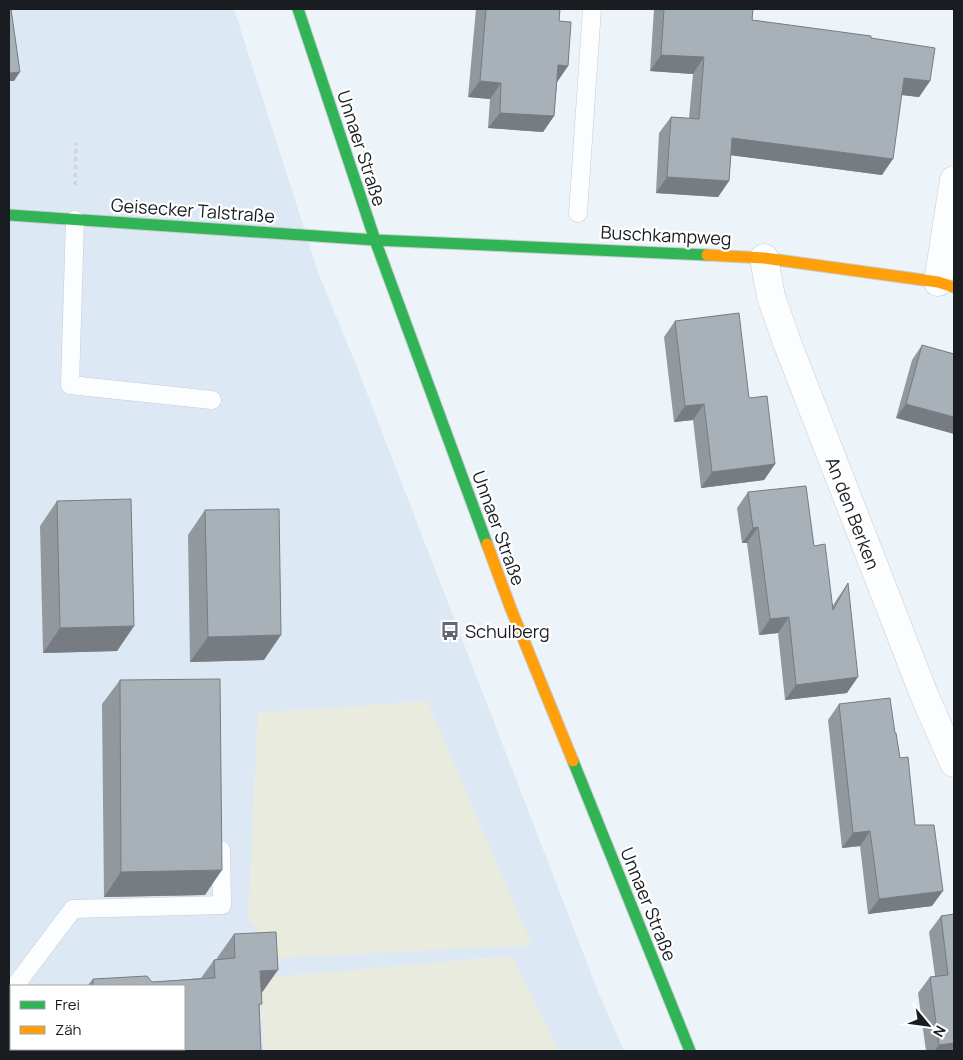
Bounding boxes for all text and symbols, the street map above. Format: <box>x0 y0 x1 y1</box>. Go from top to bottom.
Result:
street label: Unnaer Straße <box>332 87 392 209</box>
street label: Geisecker Talstraße <box>110 192 276 228</box>
street label: Buschkampweg <box>600 220 732 250</box>
street label: An den Berken <box>821 453 885 573</box>
street label: Unnaer Straße <box>467 467 531 589</box>
place label: Schulberg <box>465 619 550 643</box>
bus stop icon: Schulberg <box>439 620 461 642</box>
street label: Unnaer Straße <box>615 844 683 964</box>
legend <box>10 985 185 1050</box>
text: Frei <box>55 994 80 1015</box>
north arrow <box>903 1000 953 1050</box>
text: Zäh <box>55 1019 82 1040</box>
text: N <box>929 1023 951 1041</box>

